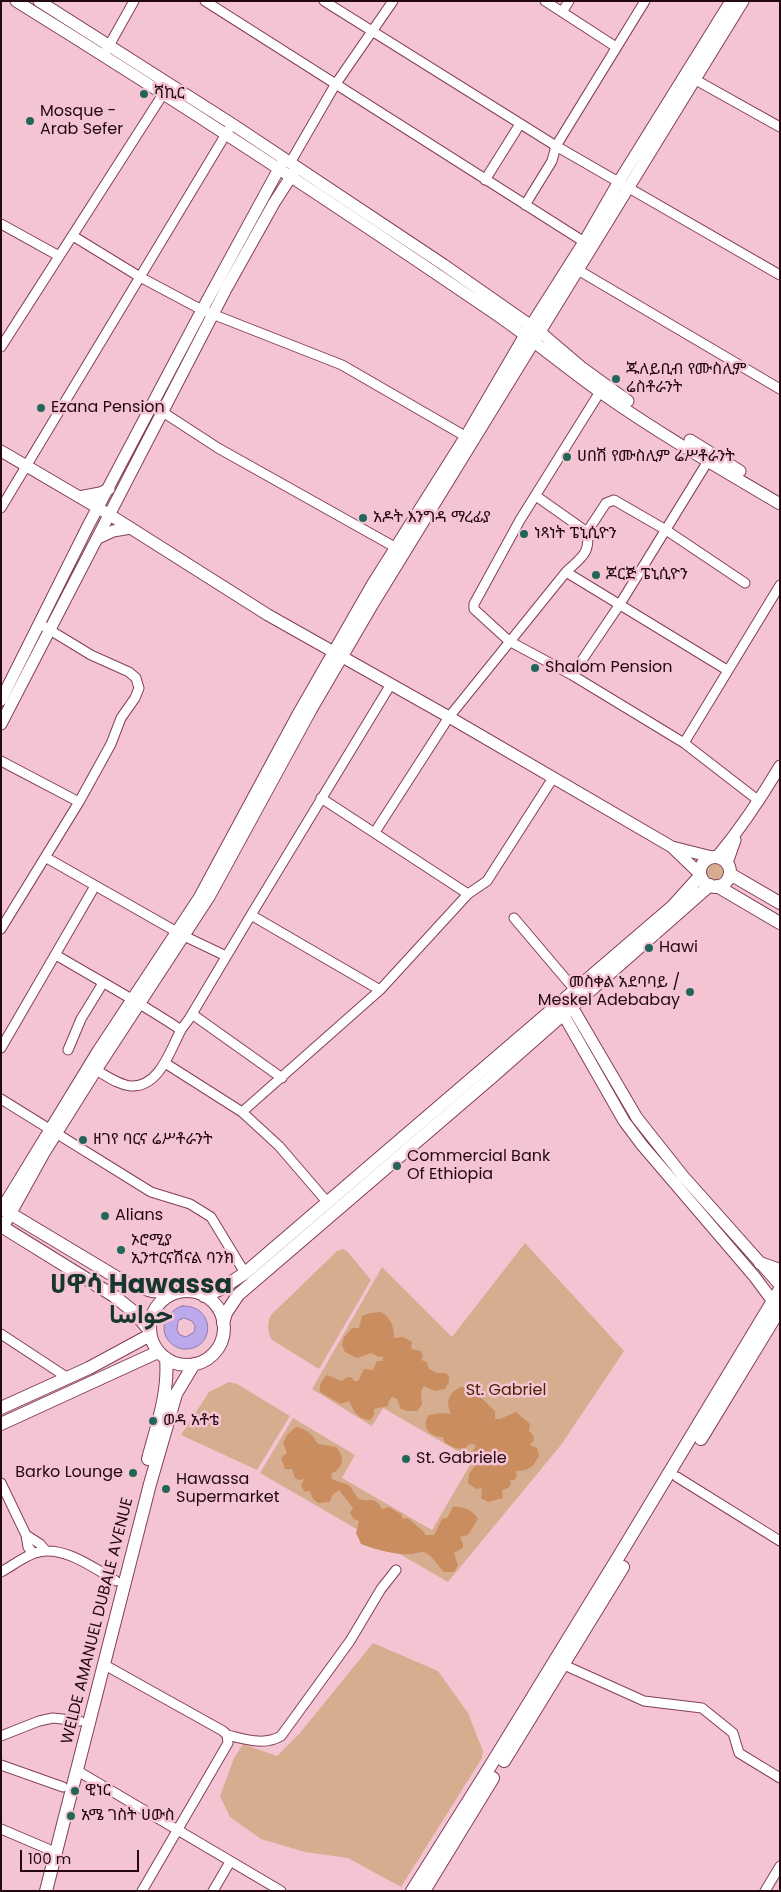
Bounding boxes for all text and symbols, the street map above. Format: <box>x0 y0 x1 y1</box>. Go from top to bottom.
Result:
place label: ሻኪር <box>154 84 185 104</box>
marker: ሻኪር <box>138 88 150 100</box>
place label: Mosque - Arab Sefer <box>40 102 123 140</box>
marker: Mosque - Arab Sefer <box>24 115 36 127</box>
place label: ጁለይቢብ የሙስሊም ሬስቶራንት <box>626 360 746 398</box>
marker: ጁለይቢብ የሙስሊም ሬስቶራንት <box>610 373 622 385</box>
place label: Ezana Pension <box>51 398 165 418</box>
marker: Ezana Pension <box>35 402 47 414</box>
place label: ሀበሽ የሙስሊም ሬሥቶራንት <box>577 447 735 467</box>
marker: ሀበሽ የሙስሊም ሬሥቶራንት <box>561 451 573 463</box>
place label: አዶት እንግዳ ማረፊያ <box>373 508 491 528</box>
marker: አዶት እንግዳ ማረፊያ <box>357 512 369 524</box>
place label: ነጻነት ፔኒሲዮን <box>534 524 617 544</box>
marker: ነጻነት ፔኒሲዮን <box>518 528 530 540</box>
place label: ጆርጅ ፔኒሲዮን <box>606 565 688 585</box>
marker: ጆርጅ ፔኒሲዮን <box>590 569 602 581</box>
place label: Shalom Pension <box>545 658 673 678</box>
marker: Shalom Pension <box>529 662 541 674</box>
place label: Hawi <box>659 938 698 958</box>
marker: Hawi <box>643 942 655 954</box>
place label: መስቀል አደባባይ / Meskel Adebabay <box>538 973 680 1011</box>
marker: መስቀል አደባባይ / Meskel Adebabay <box>684 986 696 998</box>
place label: ዘገየ ባርና ሬሥቶራንት <box>93 1130 213 1150</box>
marker: ዘገየ ባርና ሬሥቶራንት <box>77 1134 89 1146</box>
place label: Commercial Bank Of Ethiopia <box>407 1147 550 1185</box>
marker: Commercial Bank Of Ethiopia <box>391 1160 403 1172</box>
place label: Alians <box>115 1206 163 1226</box>
marker: Alians <box>99 1210 111 1222</box>
place label: ኦሮሚያ ኢንተርናሽናል ባንክ <box>131 1231 234 1269</box>
marker: ኦሮሚያ ኢንተርናሽናል ባንክ <box>115 1244 127 1256</box>
district label: ሀዋሳ Hawassa حواسا <box>50 1270 232 1332</box>
park label: St. Gabriel <box>466 1381 546 1401</box>
place label: ወዳ አቶቴ <box>163 1411 219 1431</box>
marker: ወዳ አቶቴ <box>147 1415 159 1427</box>
place label: St. Gabriele <box>416 1449 507 1469</box>
marker: St. Gabriele <box>400 1453 412 1465</box>
place label: Barko Lounge <box>15 1463 123 1483</box>
marker: Barko Lounge <box>127 1467 139 1479</box>
place label: Hawassa Supermarket <box>176 1470 280 1508</box>
marker: Hawassa Supermarket <box>160 1483 172 1495</box>
street label: WELDE AMANUEL DUBALE AVENUE <box>58 1496 138 1746</box>
place label: ዊነር <box>85 1781 111 1801</box>
marker: ዊነር <box>69 1785 81 1797</box>
place label: አሜ ገስት ሀውስ <box>81 1806 175 1826</box>
marker: አሜ ገስት ሀውስ <box>65 1810 77 1822</box>
scale bar <box>22 1840 141 1872</box>
text: 100 m <box>28 1848 71 1869</box>

